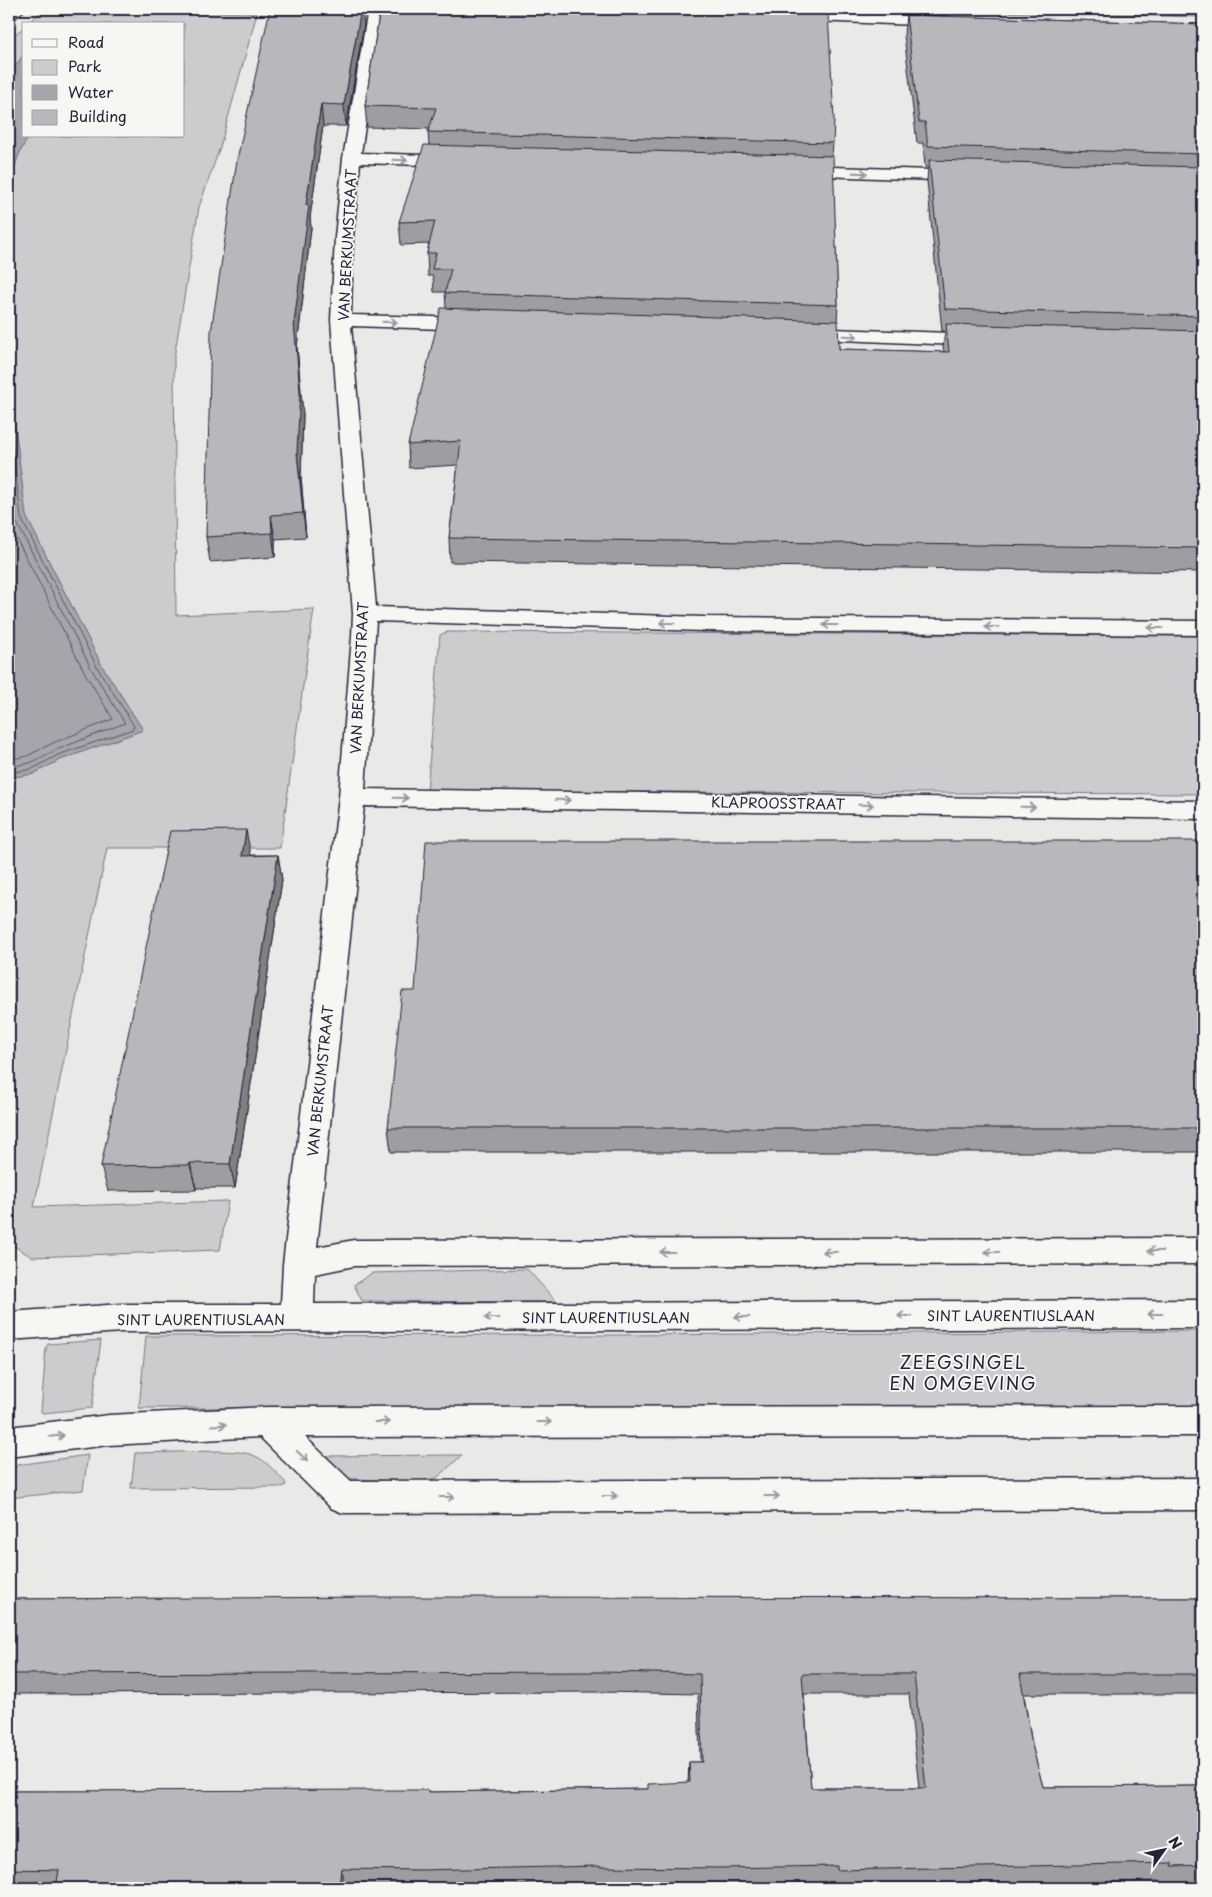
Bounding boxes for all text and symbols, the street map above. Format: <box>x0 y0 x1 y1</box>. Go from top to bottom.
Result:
legend <box>22 22 185 138</box>
text: Road <box>68 30 104 53</box>
text: Park <box>68 54 102 77</box>
text: Water <box>68 80 113 103</box>
text: Building <box>68 104 127 127</box>
one-way arrow <box>392 155 408 164</box>
street label: VAN BERKUMSTRAAT <box>333 168 361 322</box>
one-way arrow <box>852 168 868 177</box>
one-way arrow <box>382 317 398 326</box>
one-way arrow <box>841 331 857 341</box>
street label: VAN BERKUMSTRAAT <box>345 601 373 755</box>
one-way arrow <box>659 618 676 628</box>
one-way arrow <box>822 620 838 630</box>
one-way arrow <box>984 622 1000 631</box>
one-way arrow <box>1147 623 1163 633</box>
street label: KLAPROOSSTRAAT <box>711 791 846 815</box>
one-way arrow <box>392 793 409 803</box>
one-way arrow <box>555 795 571 805</box>
one-way arrow <box>858 800 874 809</box>
one-way arrow <box>1020 802 1036 812</box>
street label: VAN BERKUMSTRAAT <box>302 1004 338 1158</box>
one-way arrow <box>1147 1246 1163 1256</box>
one-way arrow <box>659 1247 676 1257</box>
one-way arrow <box>822 1247 838 1257</box>
one-way arrow <box>984 1247 1000 1257</box>
street label: SINT LAURENTIUSLAAN <box>927 1305 1095 1326</box>
street label: SINT LAURENTIUSLAAN <box>522 1307 690 1328</box>
street label: SINT LAURENTIUSLAAN <box>117 1309 285 1330</box>
one-way arrow <box>1147 1309 1163 1319</box>
one-way arrow <box>897 1311 913 1320</box>
one-way arrow <box>734 1312 750 1322</box>
one-way arrow <box>484 1313 500 1323</box>
district label: ZEEGSINGEL EN OMGEVING <box>889 1348 1037 1396</box>
one-way arrow <box>373 1417 389 1427</box>
one-way arrow <box>536 1417 552 1427</box>
one-way arrow <box>211 1420 227 1429</box>
one-way arrow <box>49 1431 65 1441</box>
one-way arrow <box>295 1450 308 1462</box>
one-way arrow <box>602 1491 618 1501</box>
one-way arrow <box>764 1491 780 1501</box>
one-way arrow <box>439 1492 455 1502</box>
north arrow <box>1140 1824 1190 1874</box>
text: N <box>1163 1832 1187 1853</box>

